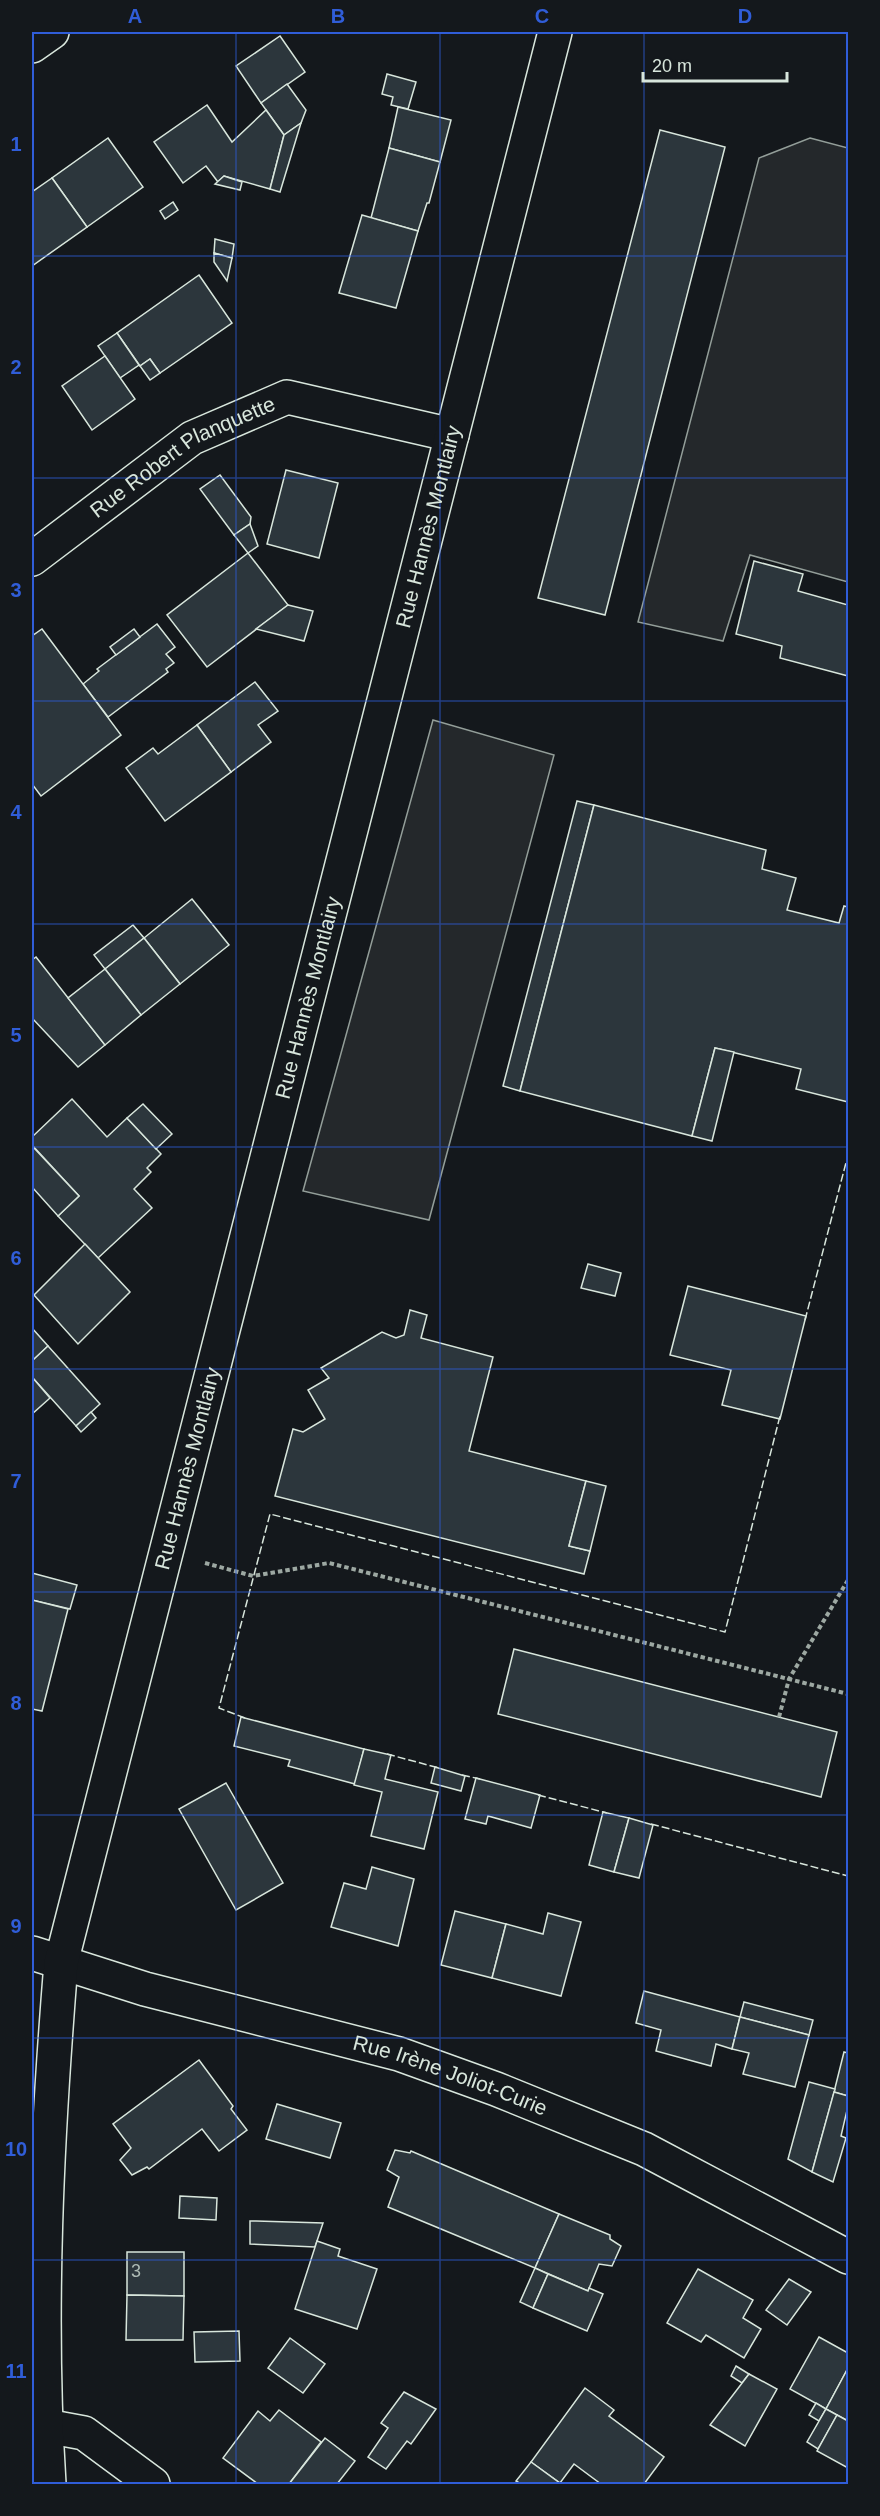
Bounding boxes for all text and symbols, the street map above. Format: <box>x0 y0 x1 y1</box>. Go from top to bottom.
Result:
text: A <box>128 5 142 27</box>
text: B <box>331 5 345 27</box>
text: C <box>535 5 549 27</box>
text: D <box>738 5 752 27</box>
scale bar <box>643 45 787 83</box>
text: 20 m <box>652 56 692 76</box>
text: 1 <box>10 133 22 155</box>
text: 2 <box>10 356 22 378</box>
street label: Rue Robert Planquette <box>85 392 278 522</box>
street label: Rue Hannès Montlairy <box>391 423 465 630</box>
text: 3 <box>10 579 22 601</box>
text: 4 <box>10 801 22 823</box>
street label: Rue Hannès Montlairy <box>271 894 344 1101</box>
text: 5 <box>10 1024 22 1046</box>
text: 6 <box>10 1247 22 1269</box>
street label: Rue Hannès Montlairy <box>150 1364 224 1572</box>
text: 7 <box>10 1470 22 1492</box>
text: 8 <box>10 1692 22 1714</box>
text: 9 <box>10 1915 22 1937</box>
street label: Rue Irène Joliot-Curie <box>351 2031 551 2120</box>
text: 10 <box>5 2138 27 2160</box>
house number: 3 <box>131 2261 141 2281</box>
text: 11 <box>5 2360 27 2382</box>

